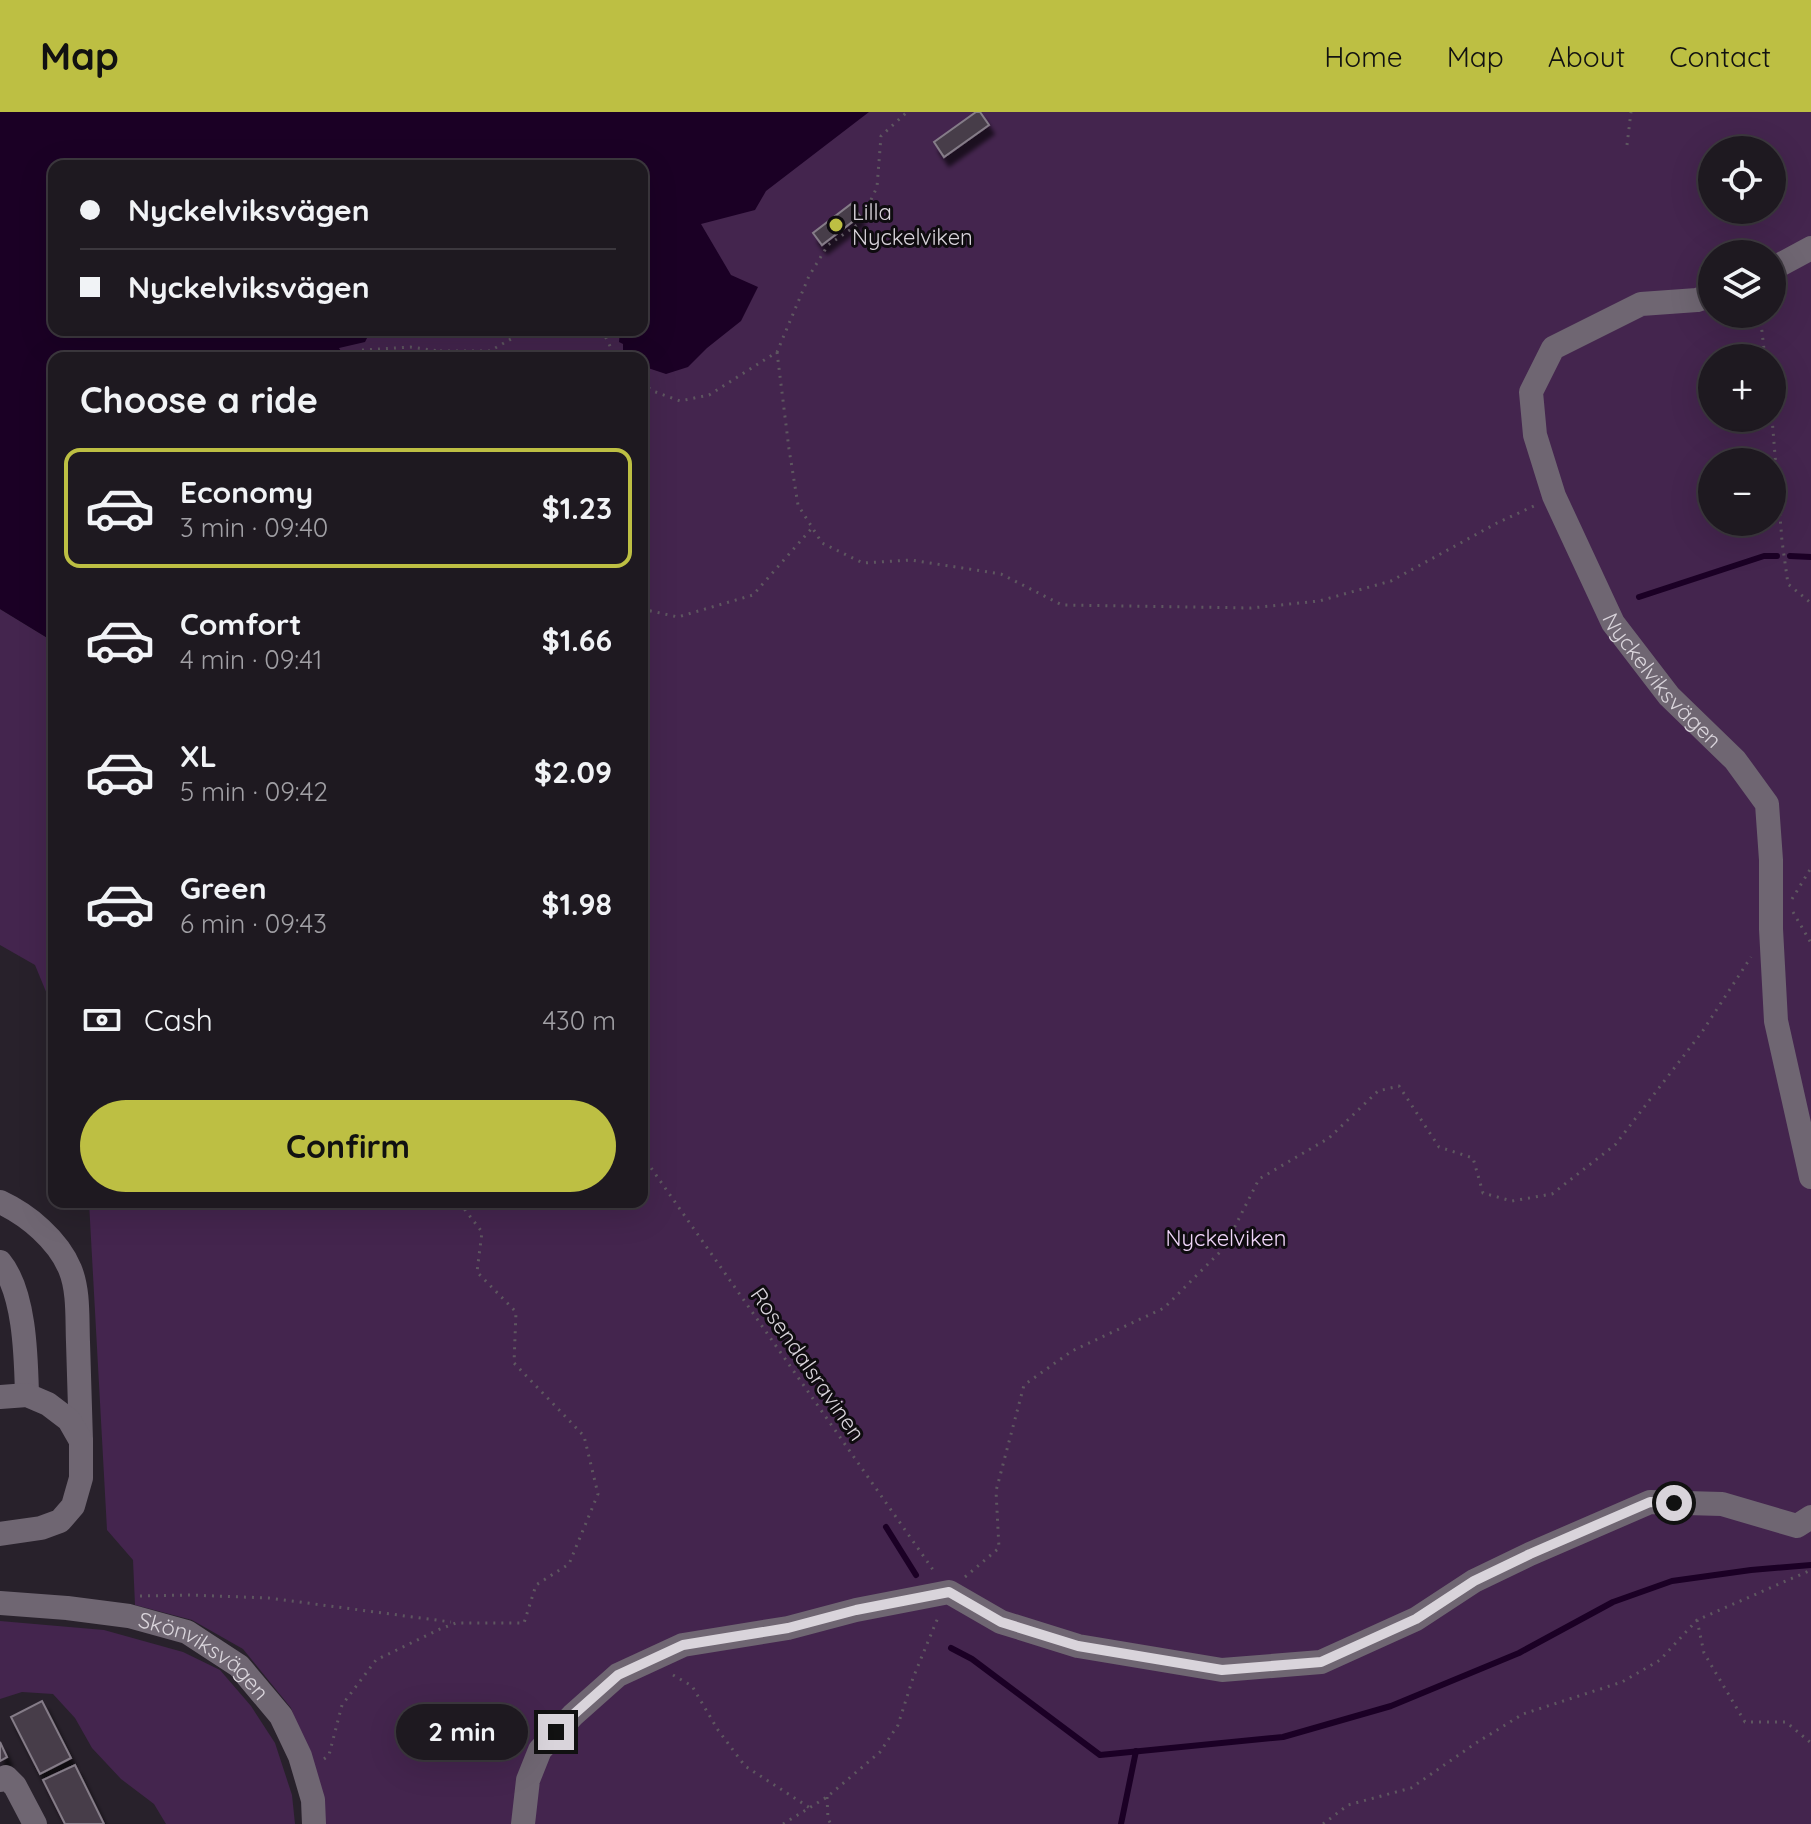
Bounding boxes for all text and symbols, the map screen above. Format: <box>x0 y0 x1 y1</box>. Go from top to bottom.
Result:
text: Map <box>40 32 119 80</box>
text: Home <box>1324 39 1403 74</box>
text: Map <box>1447 39 1504 74</box>
text: About <box>1548 39 1625 74</box>
text: Contact <box>1669 39 1771 74</box>
map controls <box>1698 136 1786 536</box>
button: locate <box>1698 136 1786 224</box>
text: Nyckelviksvägen <box>128 191 370 229</box>
place label: Lilla Nyckelviken <box>852 198 973 251</box>
marker: Lilla Nyckelviken <box>827 216 845 234</box>
button: layers <box>1698 240 1786 328</box>
text: Nyckelviksvägen <box>128 268 370 306</box>
button: + <box>1698 344 1786 432</box>
text: Choose a ride <box>80 377 318 422</box>
button: − <box>1698 448 1786 536</box>
icon: car <box>84 472 156 544</box>
text: Economy <box>180 473 313 511</box>
text: $1.23 <box>542 489 612 527</box>
text: 3 min · 09:40 <box>180 511 328 544</box>
icon: car <box>84 604 156 676</box>
text: Comfort <box>180 605 301 643</box>
street label: Nyckelviksvägen <box>1596 608 1728 754</box>
text: $1.66 <box>542 621 612 659</box>
text: 4 min · 09:41 <box>180 643 322 676</box>
icon: car <box>84 736 156 808</box>
text: XL <box>180 737 217 775</box>
text: $2.09 <box>534 753 612 791</box>
text: 5 min · 09:42 <box>180 775 328 808</box>
icon: car <box>84 868 156 940</box>
text: Green <box>180 869 267 907</box>
text: $1.98 <box>541 885 612 923</box>
text: 6 min · 09:43 <box>180 907 327 940</box>
icon: cash <box>80 998 124 1042</box>
text: Cash <box>144 1001 213 1039</box>
text: 430 m <box>542 1004 616 1037</box>
button: Confirm <box>80 1100 616 1192</box>
park label: Nyckelviken <box>1166 1224 1286 1252</box>
street label: Rosendalsravinen <box>745 1282 871 1446</box>
route start <box>1656 1485 1692 1521</box>
street label: Skönviksvägen <box>135 1605 275 1706</box>
callout: 2 min <box>396 1704 528 1760</box>
route end <box>538 1714 574 1750</box>
text: 2 min <box>428 1715 496 1748</box>

